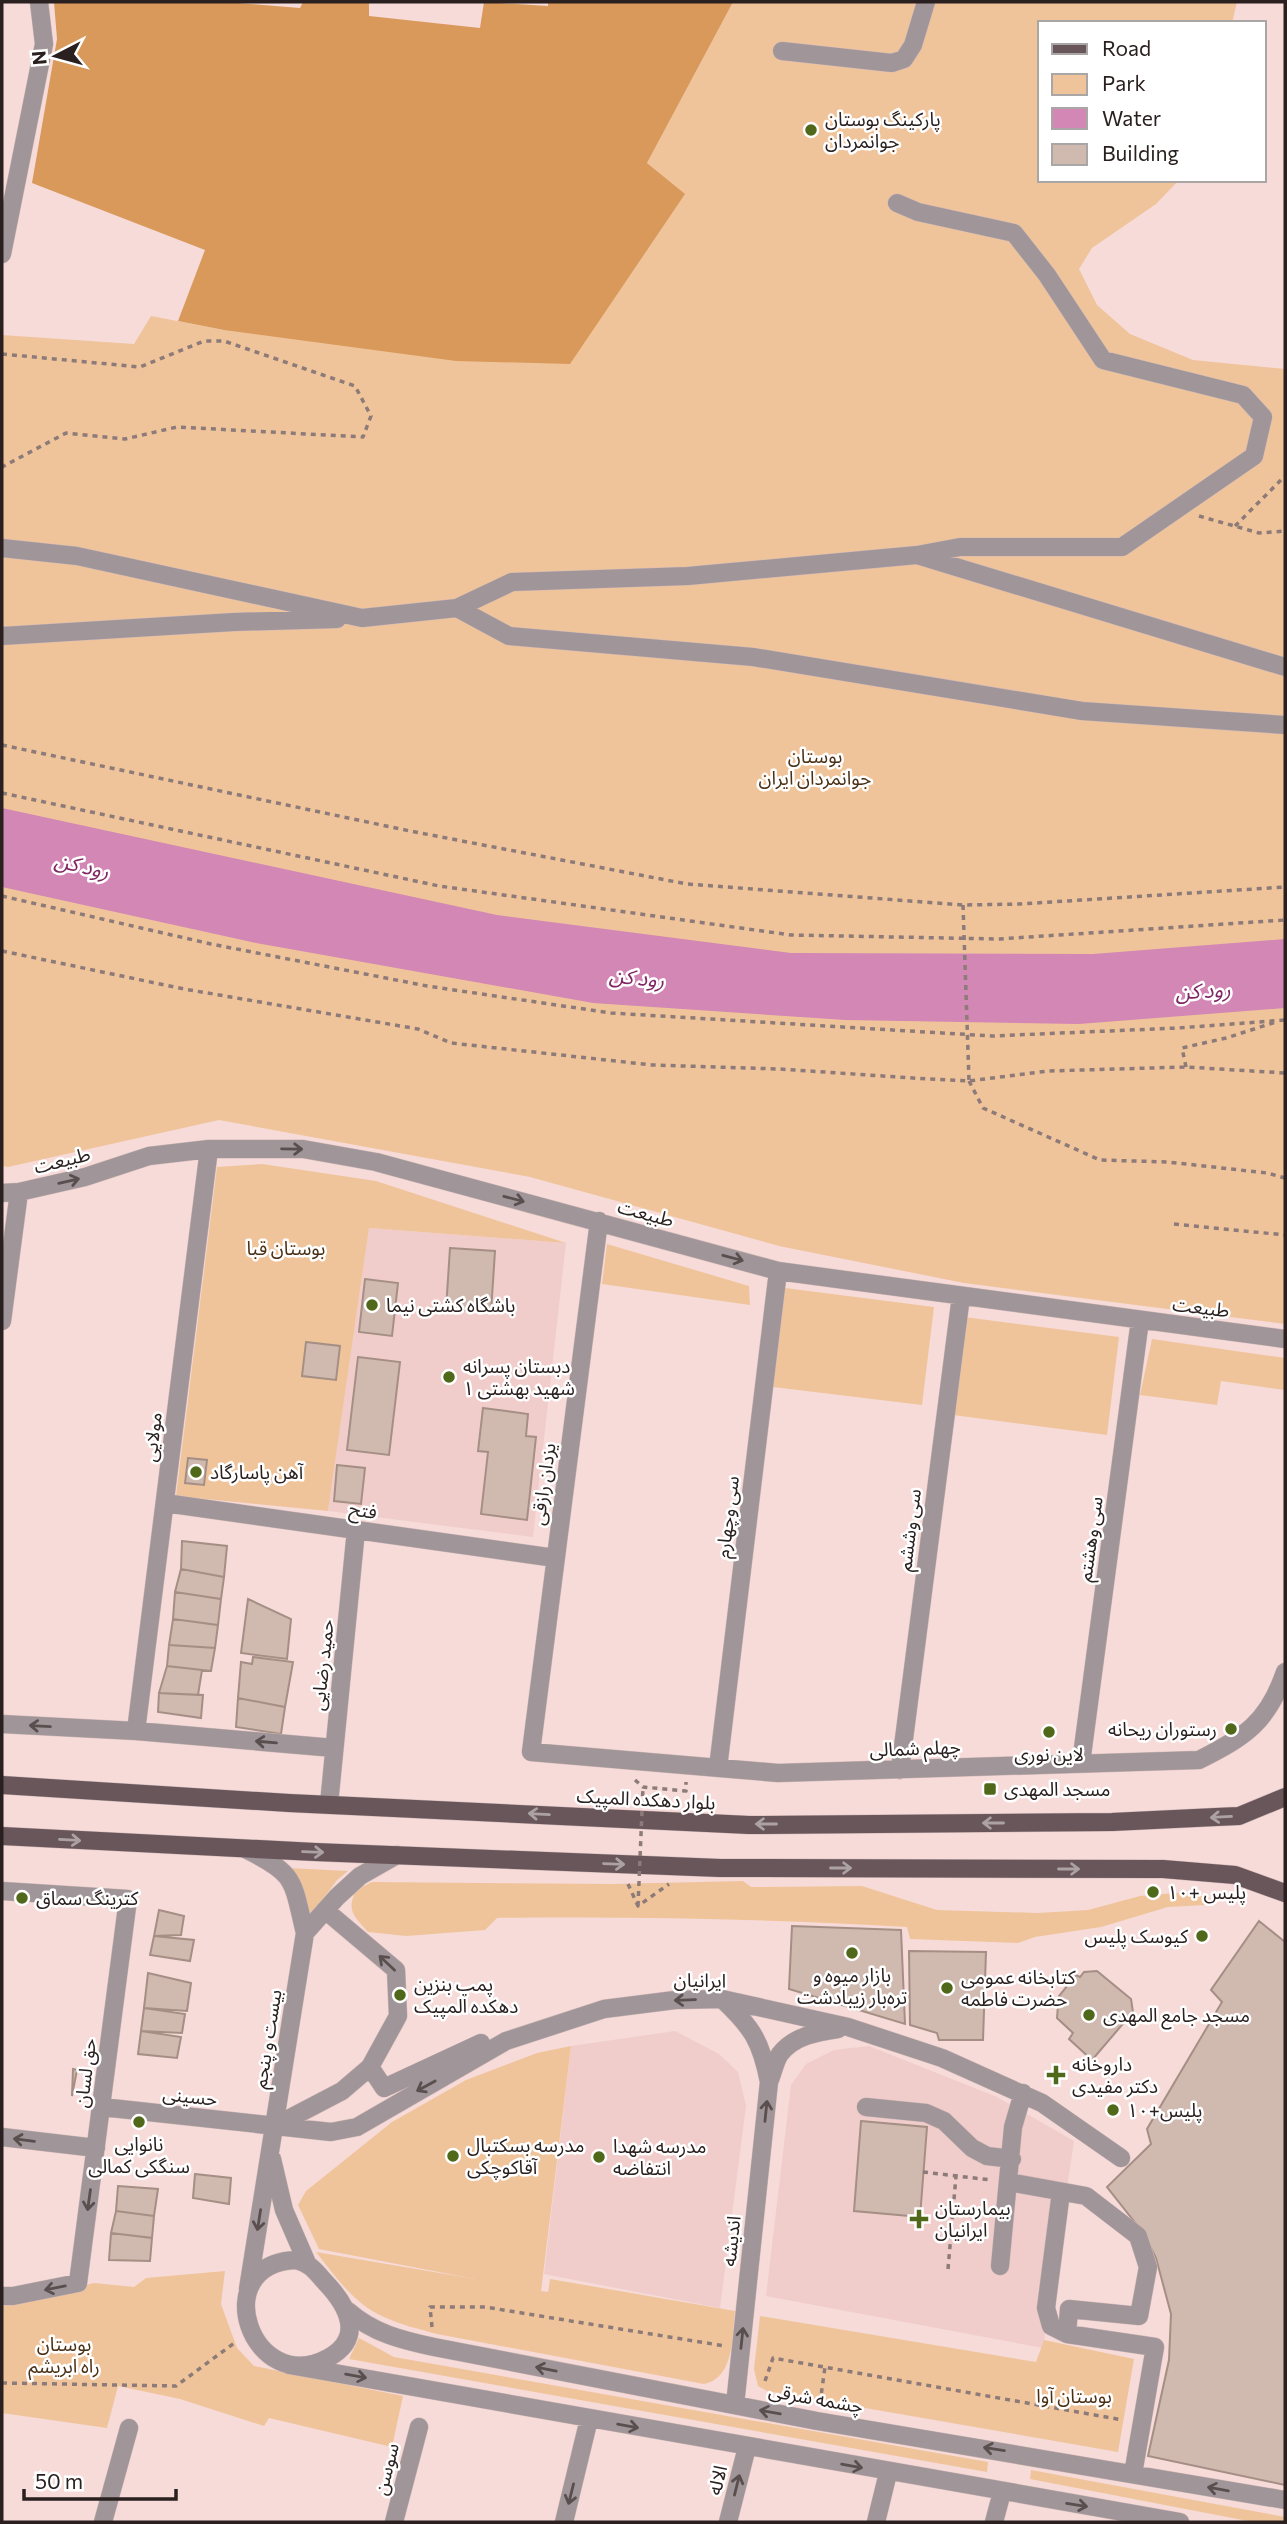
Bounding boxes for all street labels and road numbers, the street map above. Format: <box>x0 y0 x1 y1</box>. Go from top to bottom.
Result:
street label: طبیعت <box>31 1141 93 1178</box>
street label: طبیعت <box>616 1194 677 1231</box>
street label: طبیعت <box>1171 1292 1231 1322</box>
street label: مولایی <box>137 1411 167 1463</box>
street label: یزدان رازقی <box>525 1441 561 1527</box>
street label: سی وچهارم <box>710 1474 747 1560</box>
street label: سی وششم <box>892 1487 929 1573</box>
street label: سی وهشتم <box>1072 1495 1111 1584</box>
street label: فتح <box>347 1496 378 1527</box>
street label: حمید رضایی <box>305 1618 339 1712</box>
street label: چهلم شمالی <box>869 1734 961 1765</box>
street label: بلوار دهکده المپیک <box>576 1783 716 1816</box>
street label: ایرانیان <box>674 1968 726 1992</box>
street label: بیست و پنجم <box>247 1988 290 2091</box>
street label: حق لسان <box>69 2037 101 2109</box>
street label: حسینی <box>161 2081 219 2111</box>
street label: اندیشه <box>716 2214 745 2267</box>
street label: چشمه شرقی <box>767 2378 865 2419</box>
street label: سوسن <box>368 2441 404 2497</box>
street label: الاله <box>702 2463 731 2497</box>

